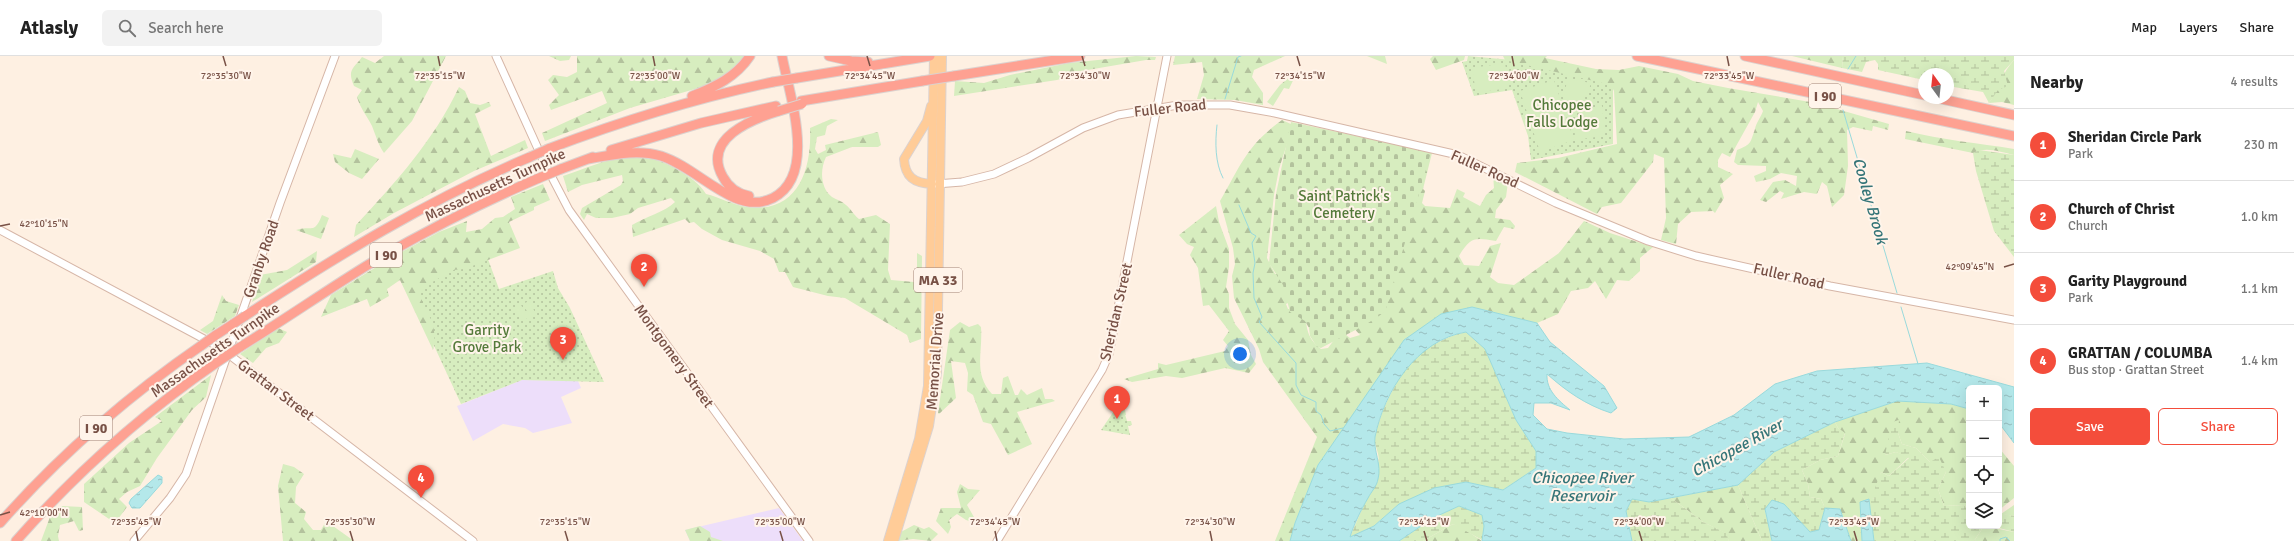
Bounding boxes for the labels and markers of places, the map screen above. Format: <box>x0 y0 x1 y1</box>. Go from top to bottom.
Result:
pin: 2 <box>631 254 657 287</box>
pin: 3 <box>550 327 576 360</box>
pin: 1 <box>1104 386 1130 419</box>
pin: 4 <box>408 465 434 498</box>

